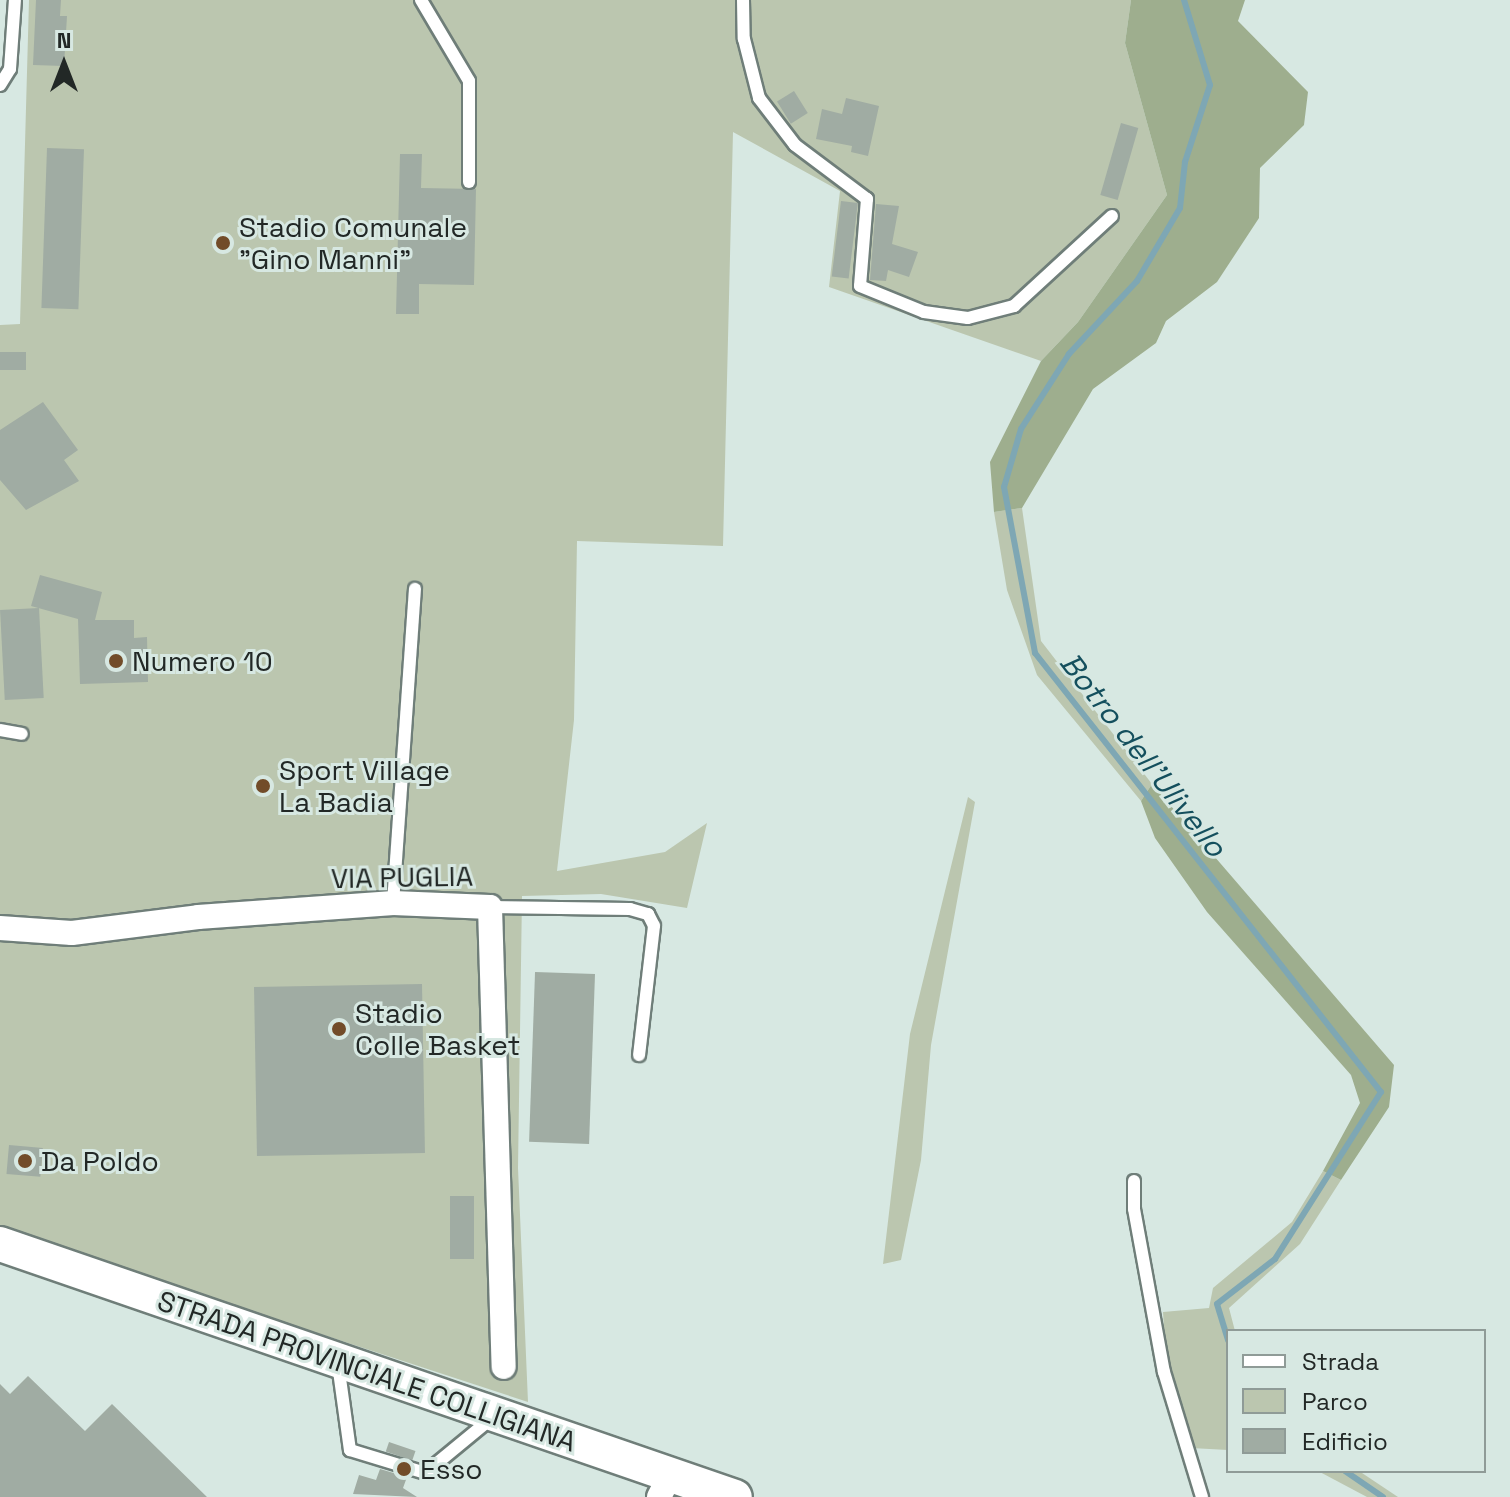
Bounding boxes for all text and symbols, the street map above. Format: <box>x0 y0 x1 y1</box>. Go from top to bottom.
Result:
north arrow <box>24 24 104 104</box>
text: N <box>57 26 71 54</box>
place label: Stadio Comunale "Gino Manni" <box>239 210 467 276</box>
marker: Stadio Comunale "Gino Manni" <box>214 234 232 252</box>
place label: Numero 10 <box>132 644 273 678</box>
water label: Botro dell'Ulivello <box>1052 646 1234 864</box>
marker: Numero 10 <box>107 652 125 670</box>
place label: Sport Village La Badia <box>279 753 450 819</box>
marker: Sport Village La Badia <box>254 777 272 795</box>
street label: VIA PUGLIA <box>330 859 474 895</box>
place label: Stadio Colle Basket <box>355 996 520 1062</box>
marker: Stadio Colle Basket <box>330 1020 348 1038</box>
place label: Da Poldo <box>41 1144 159 1178</box>
marker: Da Poldo <box>16 1152 34 1170</box>
street label: STRADA PROVINCIALE COLLIGIANA <box>153 1283 581 1459</box>
legend <box>1226 1329 1486 1473</box>
text: Strada <box>1302 1346 1379 1377</box>
text: Parco <box>1302 1386 1368 1417</box>
text: Edificio <box>1302 1426 1388 1457</box>
place label: Esso <box>420 1452 483 1486</box>
marker: Esso <box>395 1460 413 1478</box>

